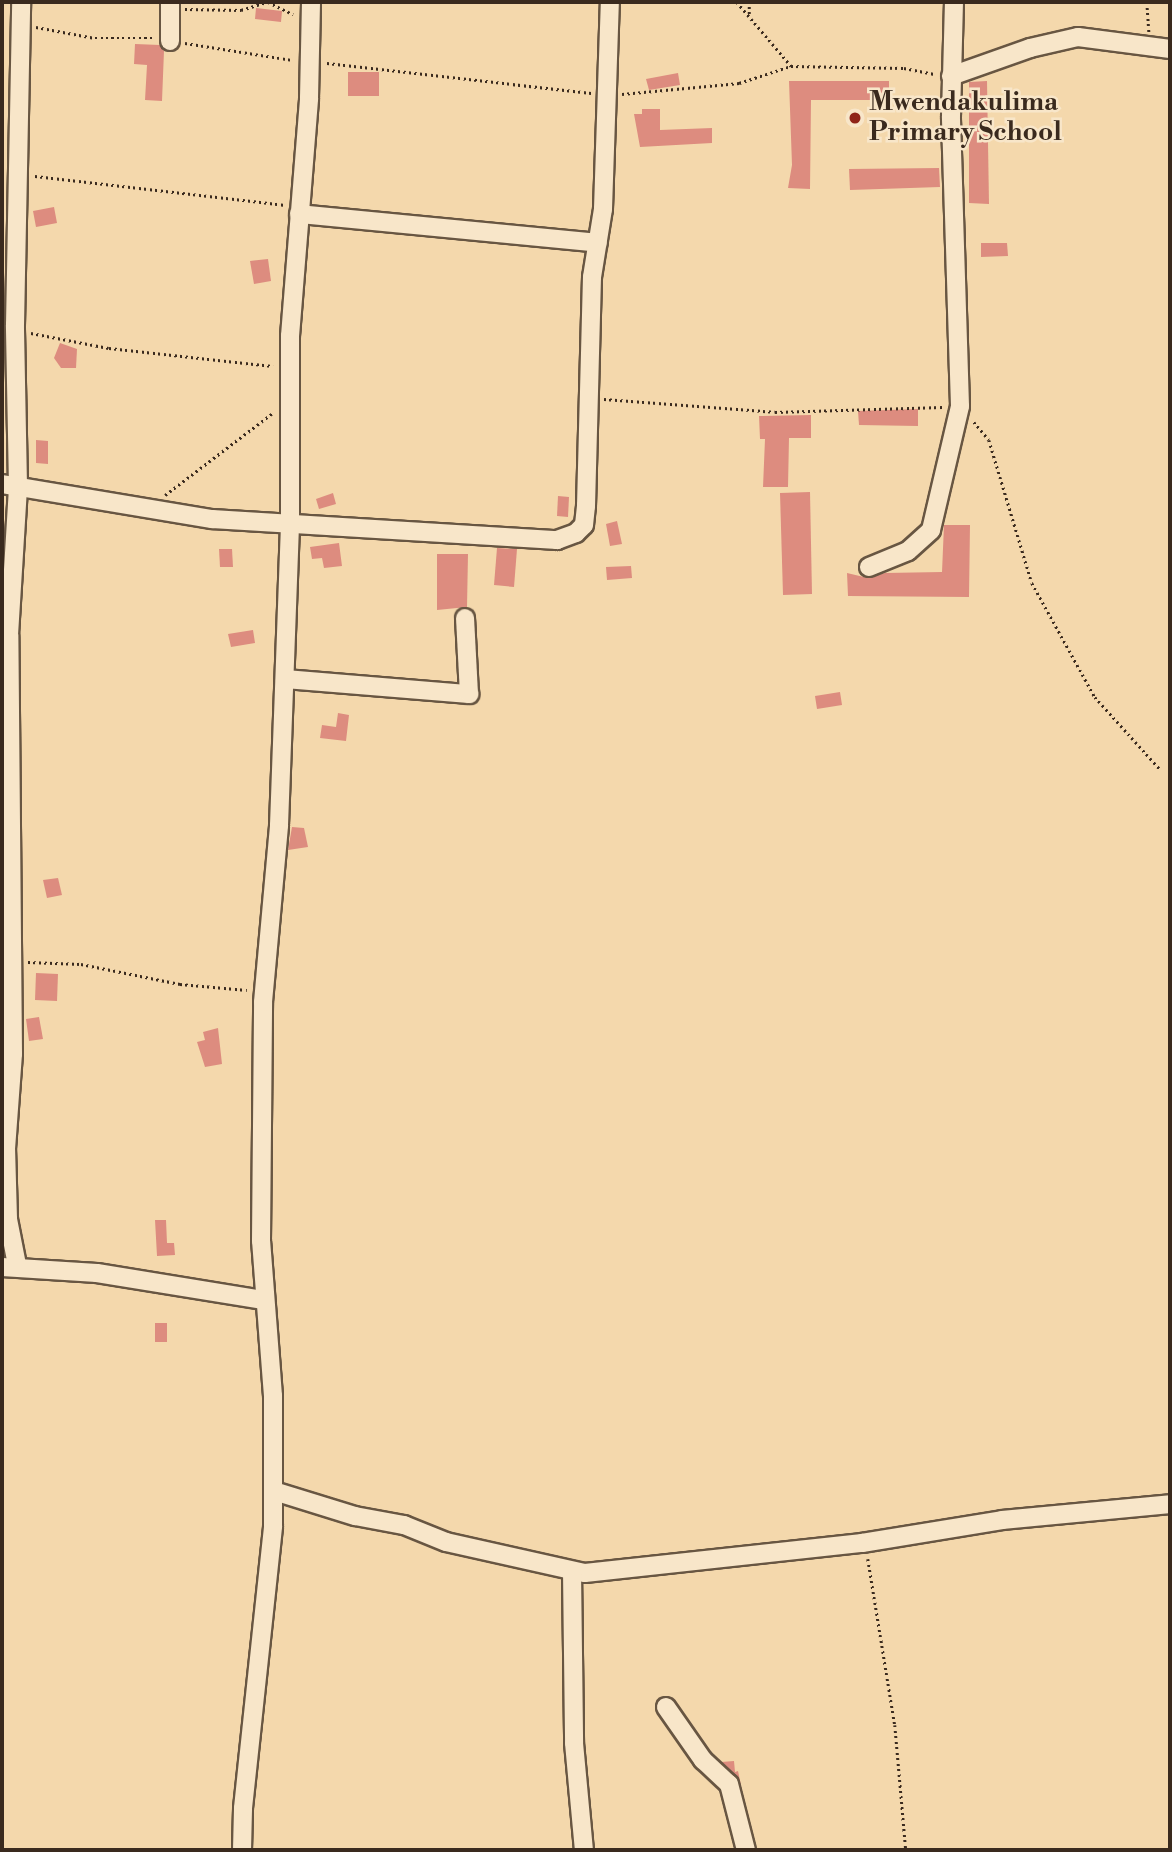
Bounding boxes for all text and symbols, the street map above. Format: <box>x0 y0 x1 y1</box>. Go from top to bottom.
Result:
place label: Mwendakulima Primary School <box>869 87 1062 148</box>
marker: Mwendakulima Primary School <box>847 110 863 126</box>

